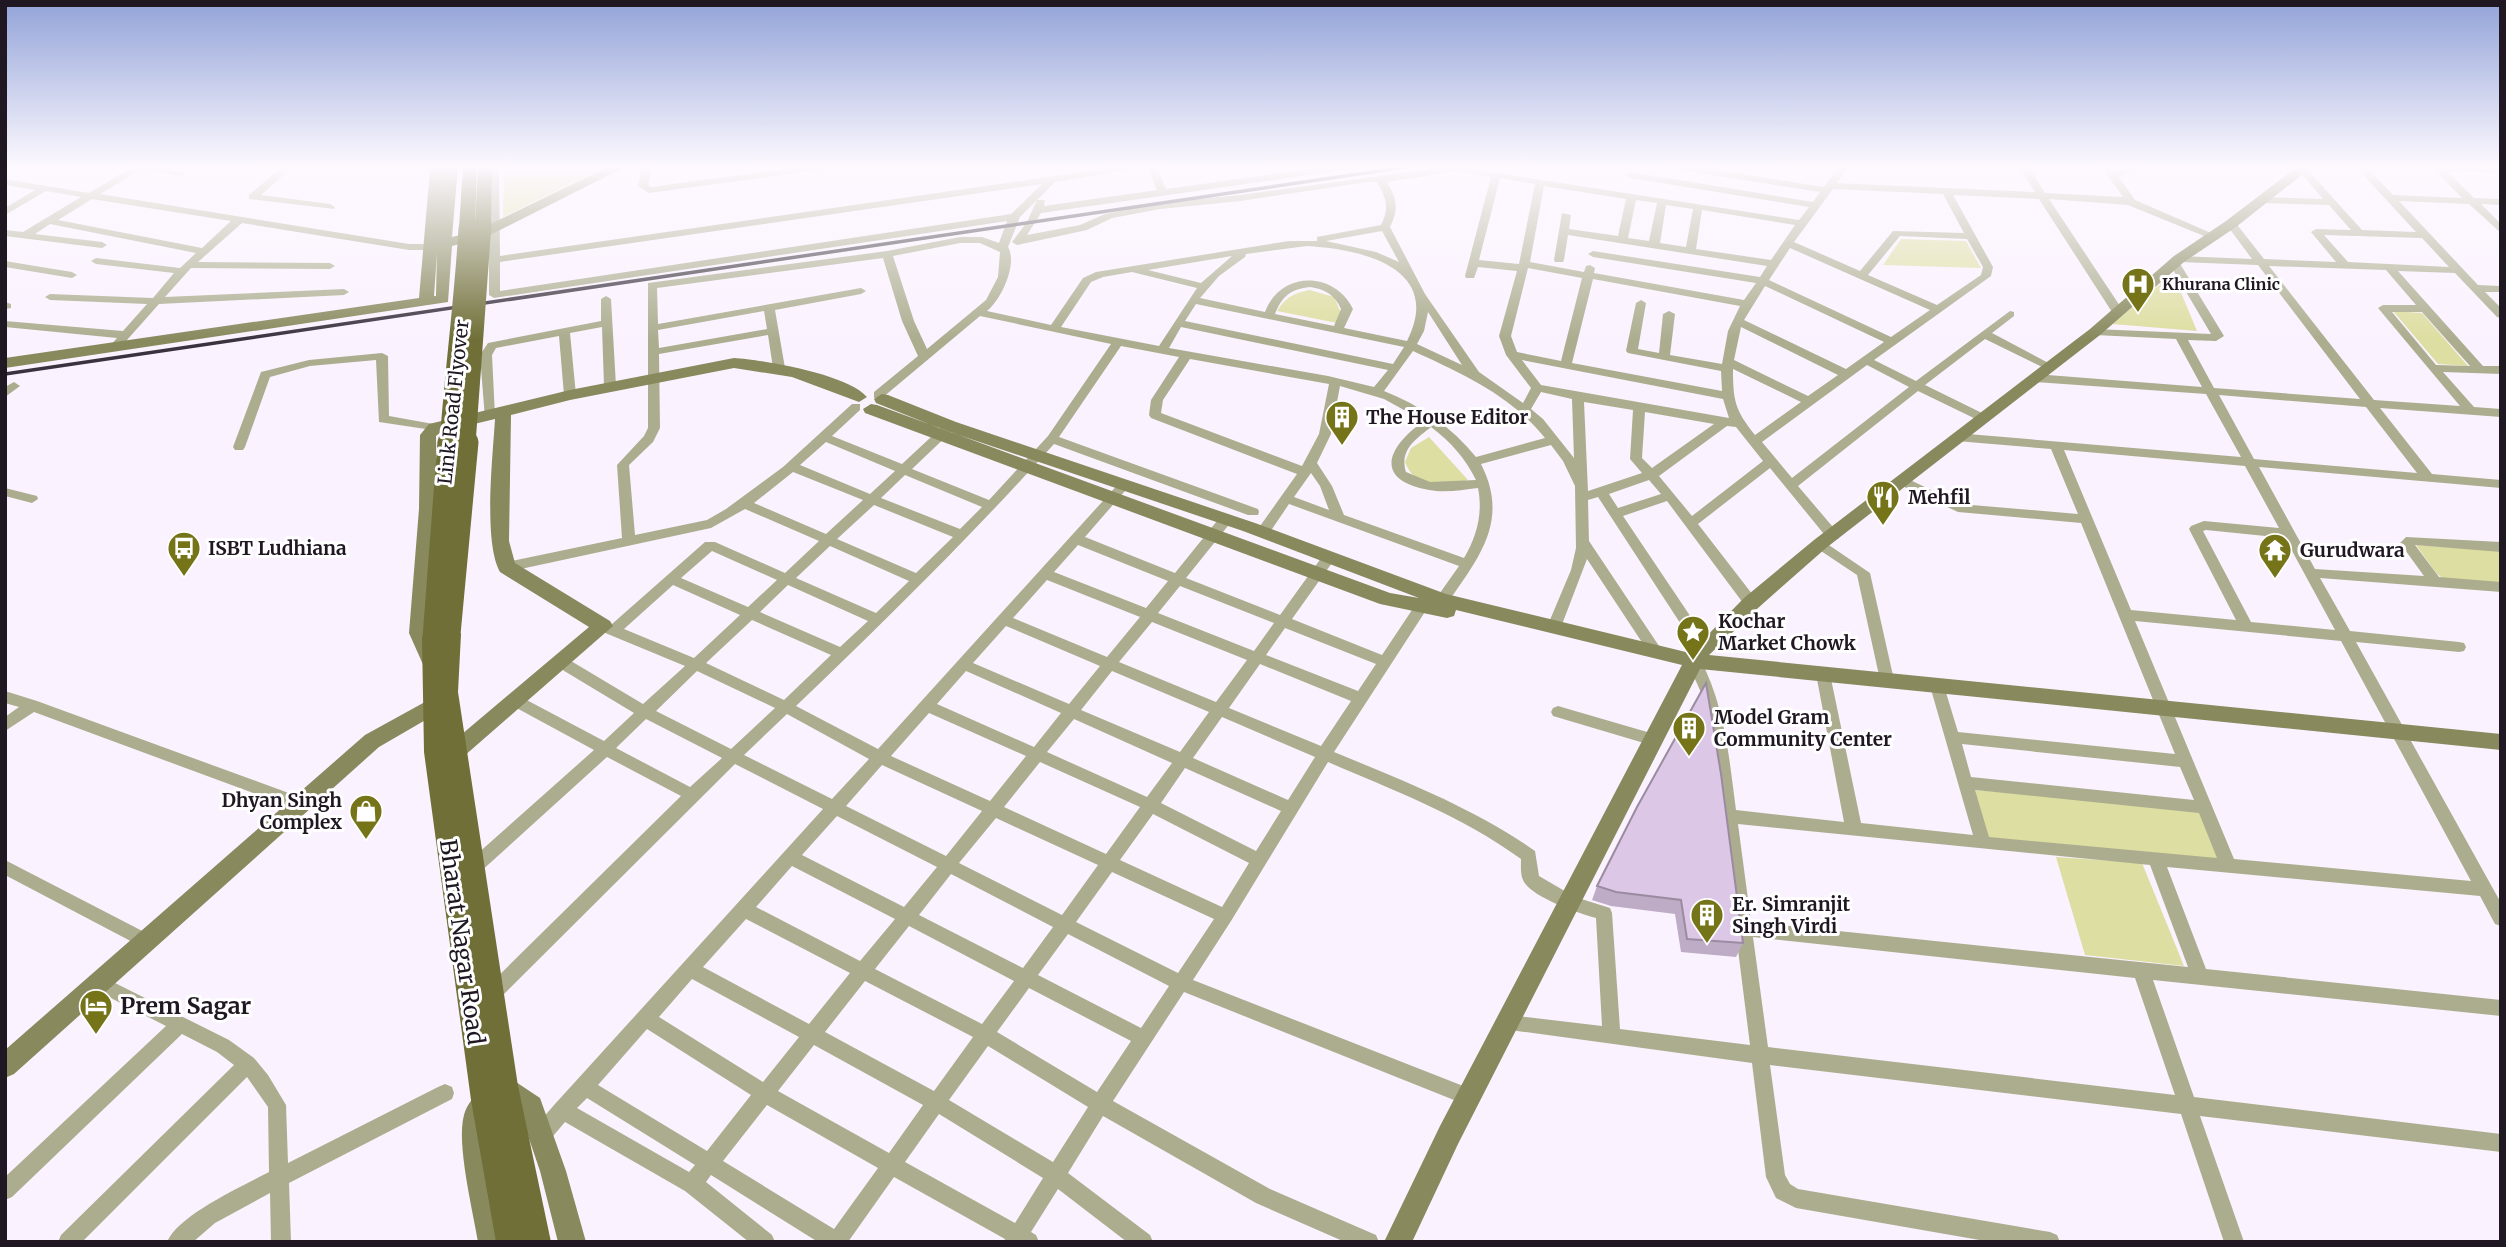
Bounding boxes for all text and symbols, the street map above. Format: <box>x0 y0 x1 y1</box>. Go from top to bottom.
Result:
hospital icon: Khurana Clinic <box>2119 265 2157 314</box>
place label: Khurana Clinic <box>2162 274 2280 294</box>
street label: Link Road Flyover <box>432 318 474 486</box>
building icon: The House Editor <box>1323 398 1361 447</box>
place label: The House Editor <box>1366 405 1528 429</box>
restaurant icon: Mehfil <box>1864 478 1902 527</box>
place label: Mehfil <box>1908 485 1970 509</box>
bus stop icon: ISBT Ludhiana <box>165 529 203 578</box>
temple icon: Gurudwara <box>2256 531 2294 580</box>
place label: ISBT Ludhiana <box>208 536 347 560</box>
place label: Gurudwara <box>2300 538 2405 562</box>
place label: Kochar Market Chowk <box>1718 609 1856 655</box>
place icon: Kochar Market Chowk <box>1674 613 1712 662</box>
place label: Model Gram Community Center <box>1714 705 1892 751</box>
building icon: Model Gram Community Center <box>1670 709 1708 758</box>
place label: Dhyan Singh Complex <box>222 788 342 834</box>
shop icon: Dhyan Singh Complex <box>347 792 385 841</box>
street label: Bharat Nagar Road <box>434 837 491 1047</box>
place label: Er. Simranjit Singh Virdi <box>1732 892 1850 938</box>
building icon: Er. Simranjit Singh Virdi <box>1688 896 1726 945</box>
hotel icon: Prem Sagar <box>77 987 115 1036</box>
place label: Prem Sagar <box>120 991 252 1020</box>

